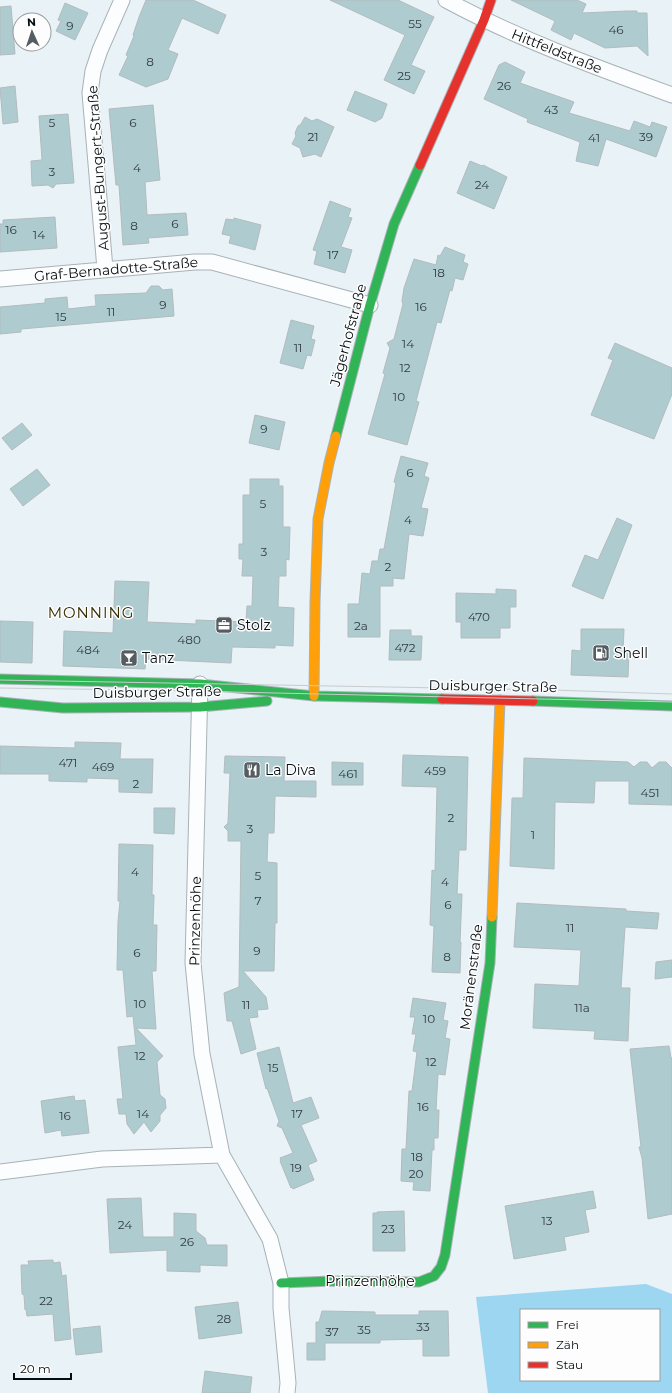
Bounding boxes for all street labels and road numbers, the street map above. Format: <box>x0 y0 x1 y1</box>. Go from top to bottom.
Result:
street label: Hittfeldstraße <box>509 25 605 77</box>
street label: August-Bungert-Straße <box>83 85 113 251</box>
street label: Graf-Bernadotte-Straße <box>33 253 199 285</box>
street label: Jägerhofstraße <box>325 282 370 389</box>
street label: Duisburger Straße <box>429 676 557 696</box>
street label: Duisburger Straße <box>93 682 221 702</box>
street label: Prinzenhöhe <box>185 876 205 966</box>
street label: Moränenstraße <box>456 923 486 1031</box>
street label: Prinzenhöhe <box>325 1272 415 1290</box>

